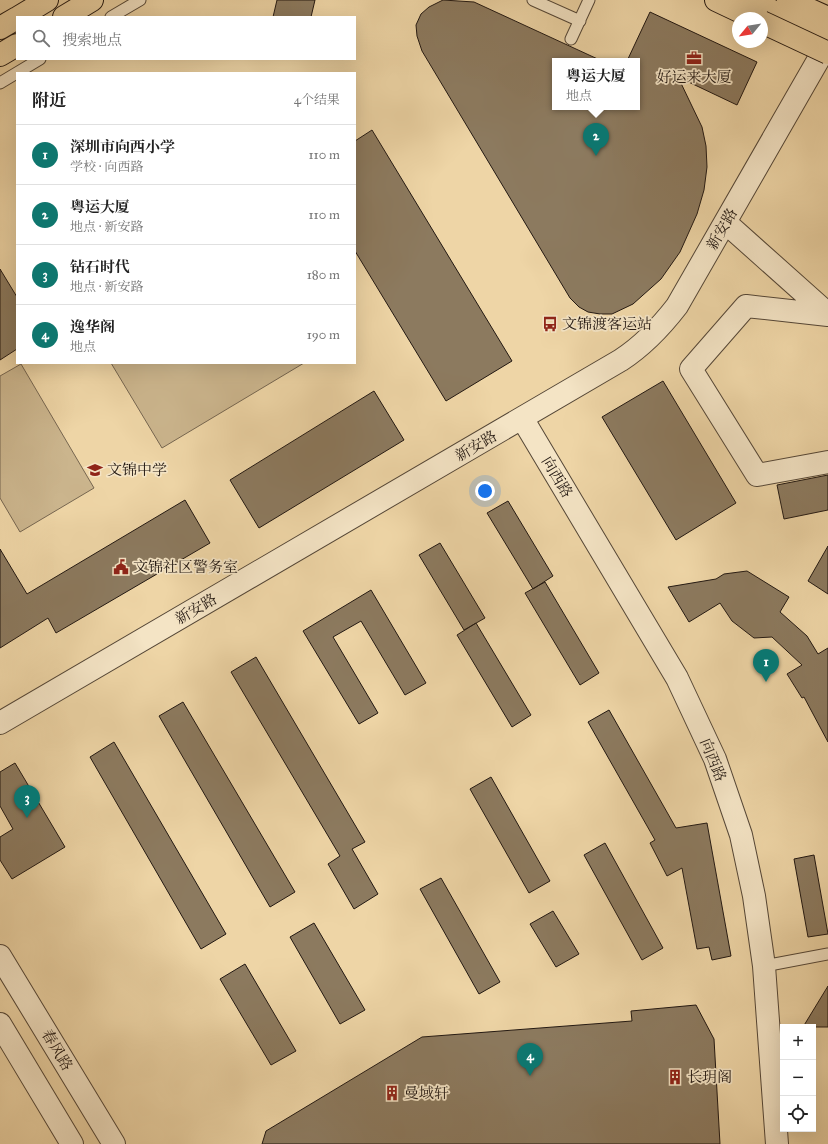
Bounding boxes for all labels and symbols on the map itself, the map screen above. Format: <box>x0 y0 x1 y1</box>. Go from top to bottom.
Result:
north arrow <box>732 12 768 48</box>
office icon: 好运来大厦 <box>685 49 703 67</box>
place label: 好运来大厦 <box>656 68 732 86</box>
pin: 2 <box>583 123 609 156</box>
street label: 新安路 <box>703 205 741 253</box>
bus stop icon: 文锦渡客运站 <box>541 315 559 333</box>
place label: 文锦渡客运站 <box>562 315 652 333</box>
street label: 新安路 <box>452 427 500 465</box>
street label: 向西路 <box>538 453 576 501</box>
school or university icon: 文锦中学 <box>86 461 104 479</box>
place label: 文锦中学 <box>107 461 167 479</box>
your location <box>475 481 495 501</box>
public building icon: 文锦社区警务室 <box>112 558 130 576</box>
place label: 文锦社区警务室 <box>133 558 238 576</box>
street label: 新安路 <box>172 590 220 628</box>
pin: 1 <box>753 649 779 682</box>
street label: 向西路 <box>696 736 730 784</box>
pin: 3 <box>14 785 40 818</box>
street label: 春风路 <box>38 1026 76 1074</box>
pin: 4 <box>517 1043 543 1076</box>
building icon: 长玥阁 <box>666 1068 684 1086</box>
place label: 长玥阁 <box>687 1068 732 1086</box>
building icon: 曼域轩 <box>383 1084 401 1102</box>
place label: 曼域轩 <box>404 1084 449 1102</box>

